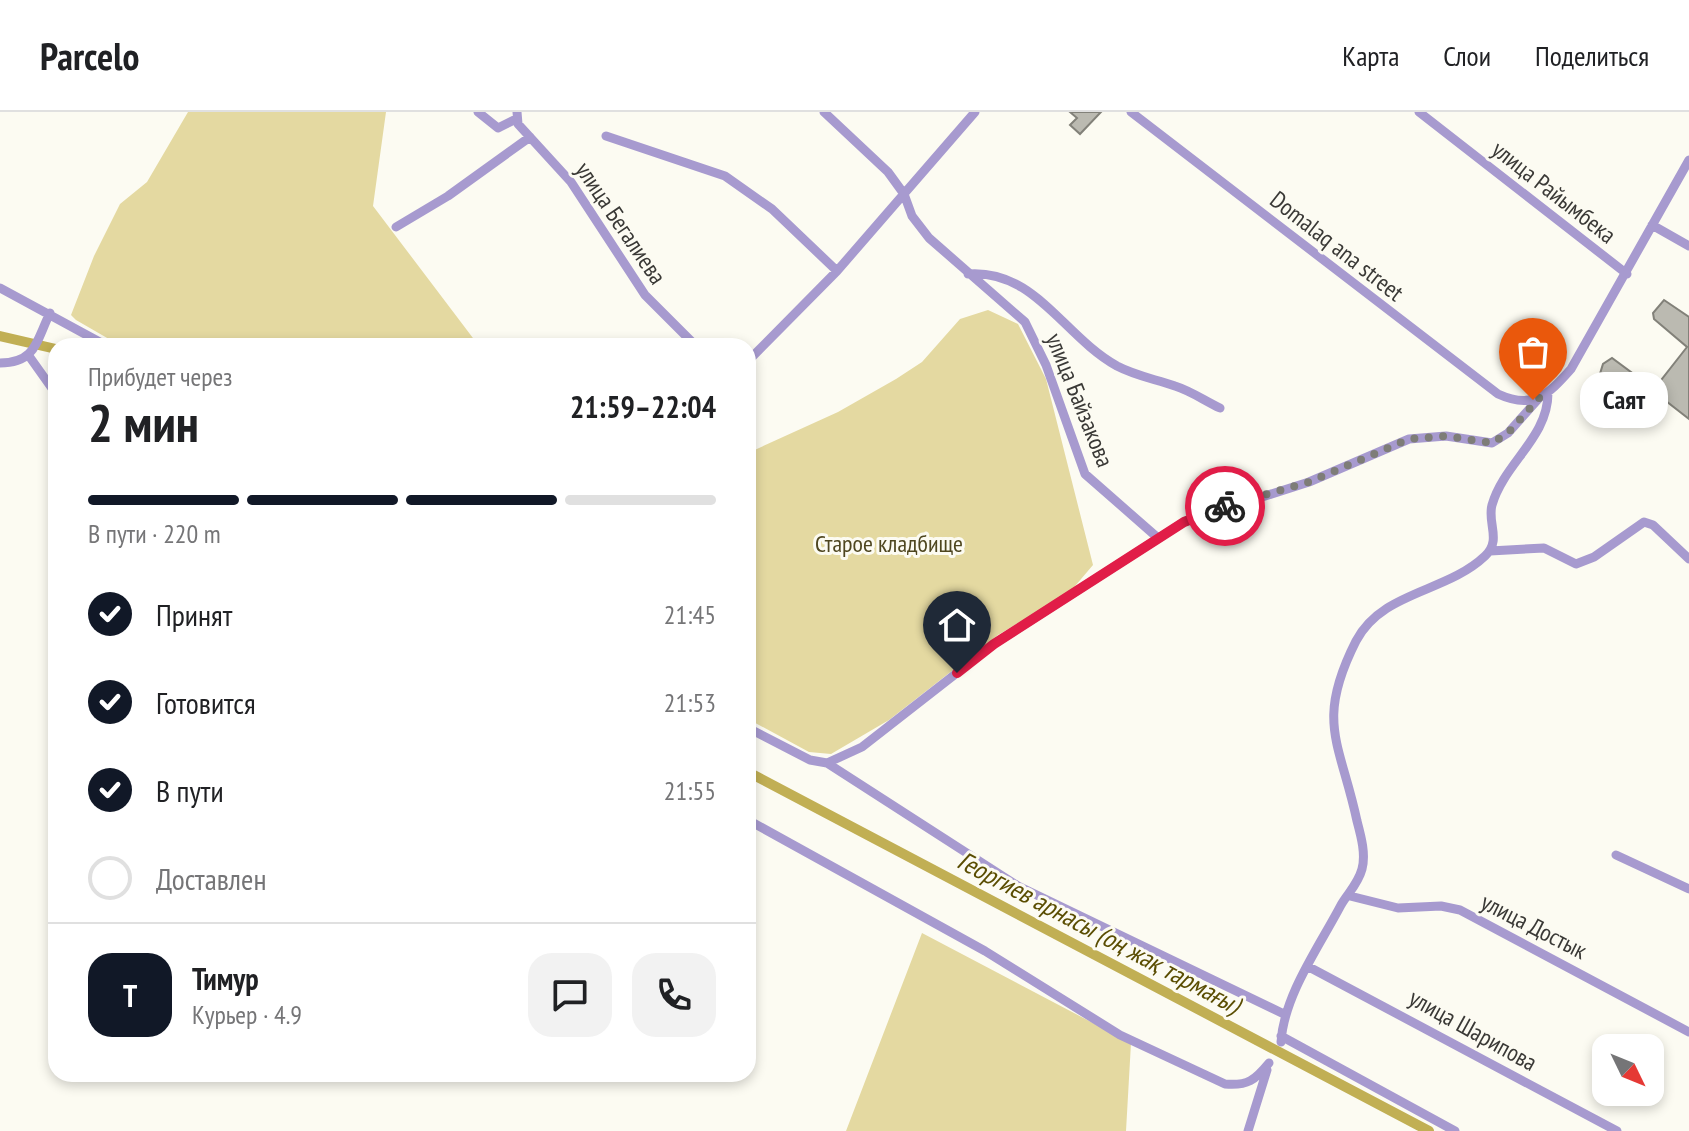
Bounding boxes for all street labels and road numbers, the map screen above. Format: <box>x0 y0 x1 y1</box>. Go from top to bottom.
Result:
street label: улица Райымбека <box>1486 134 1622 250</box>
street label: улица Бегалиева <box>569 156 673 290</box>
street label: Domalaq ana street <box>1264 184 1410 308</box>
street label: улица Байзакова <box>1039 328 1121 472</box>
street label: улица Достык <box>1476 886 1593 966</box>
street label: улица Шарипова <box>1404 982 1542 1078</box>

